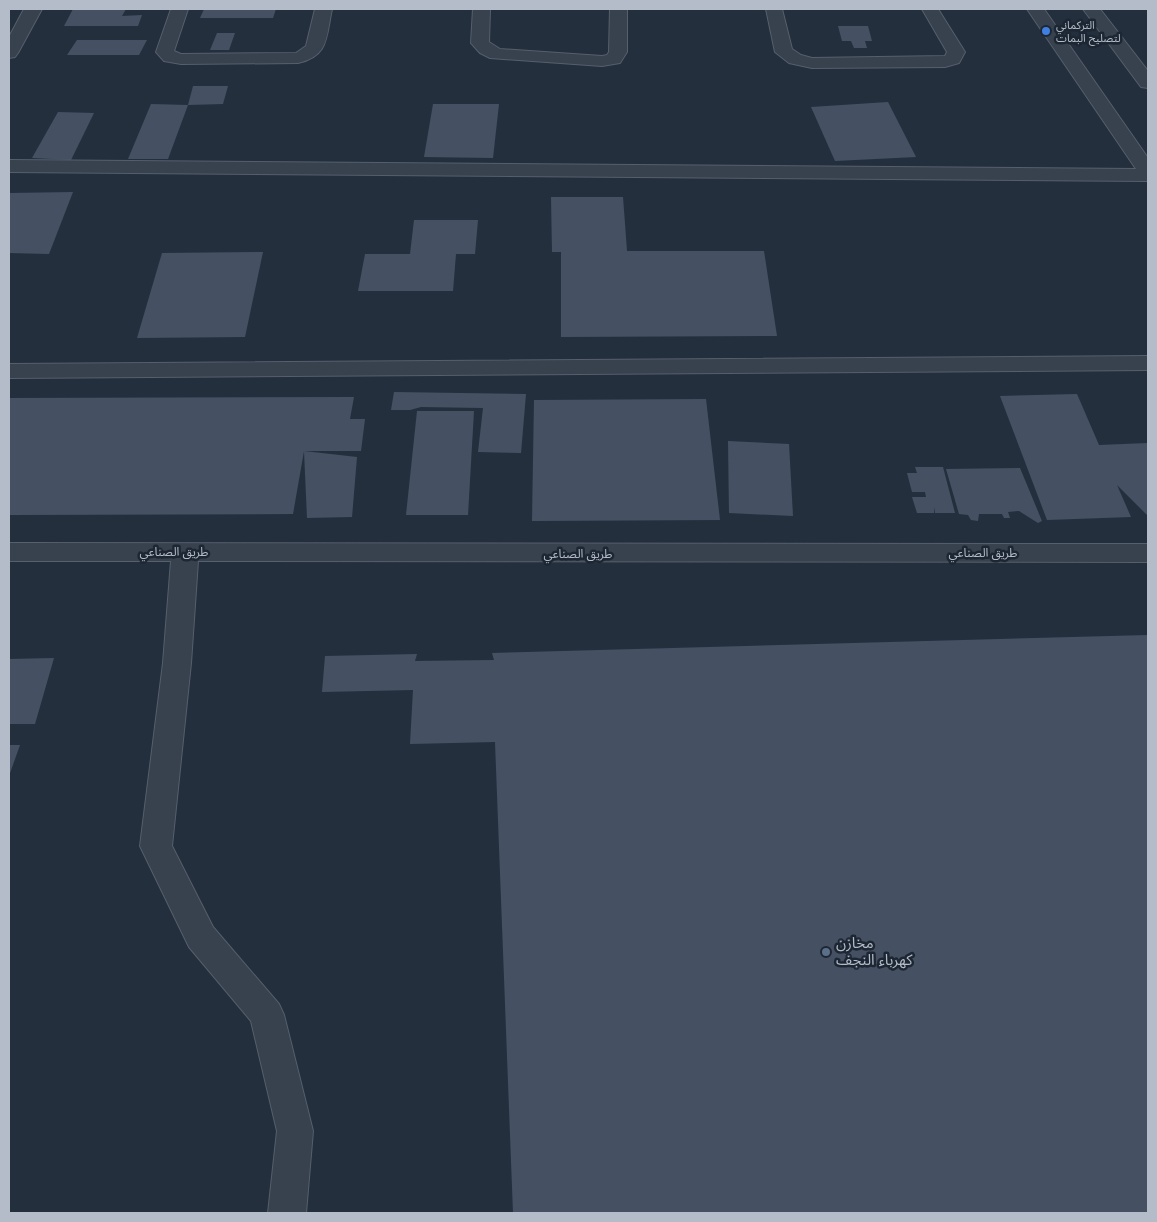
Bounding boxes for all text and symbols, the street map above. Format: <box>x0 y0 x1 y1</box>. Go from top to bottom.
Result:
place label: التركماني لتصليح البمات <box>1056 18 1121 46</box>
marker: التركماني لتصليح البمات <box>1040 25 1052 37</box>
street label: طريق الصناعي <box>140 544 208 562</box>
street label: طريق الصناعي <box>949 545 1017 563</box>
street label: طريق الصناعي <box>544 546 612 564</box>
place label: مخازن كهرباء النجف <box>836 933 913 970</box>
marker: مخازن كهرباء النجف <box>820 946 832 958</box>

